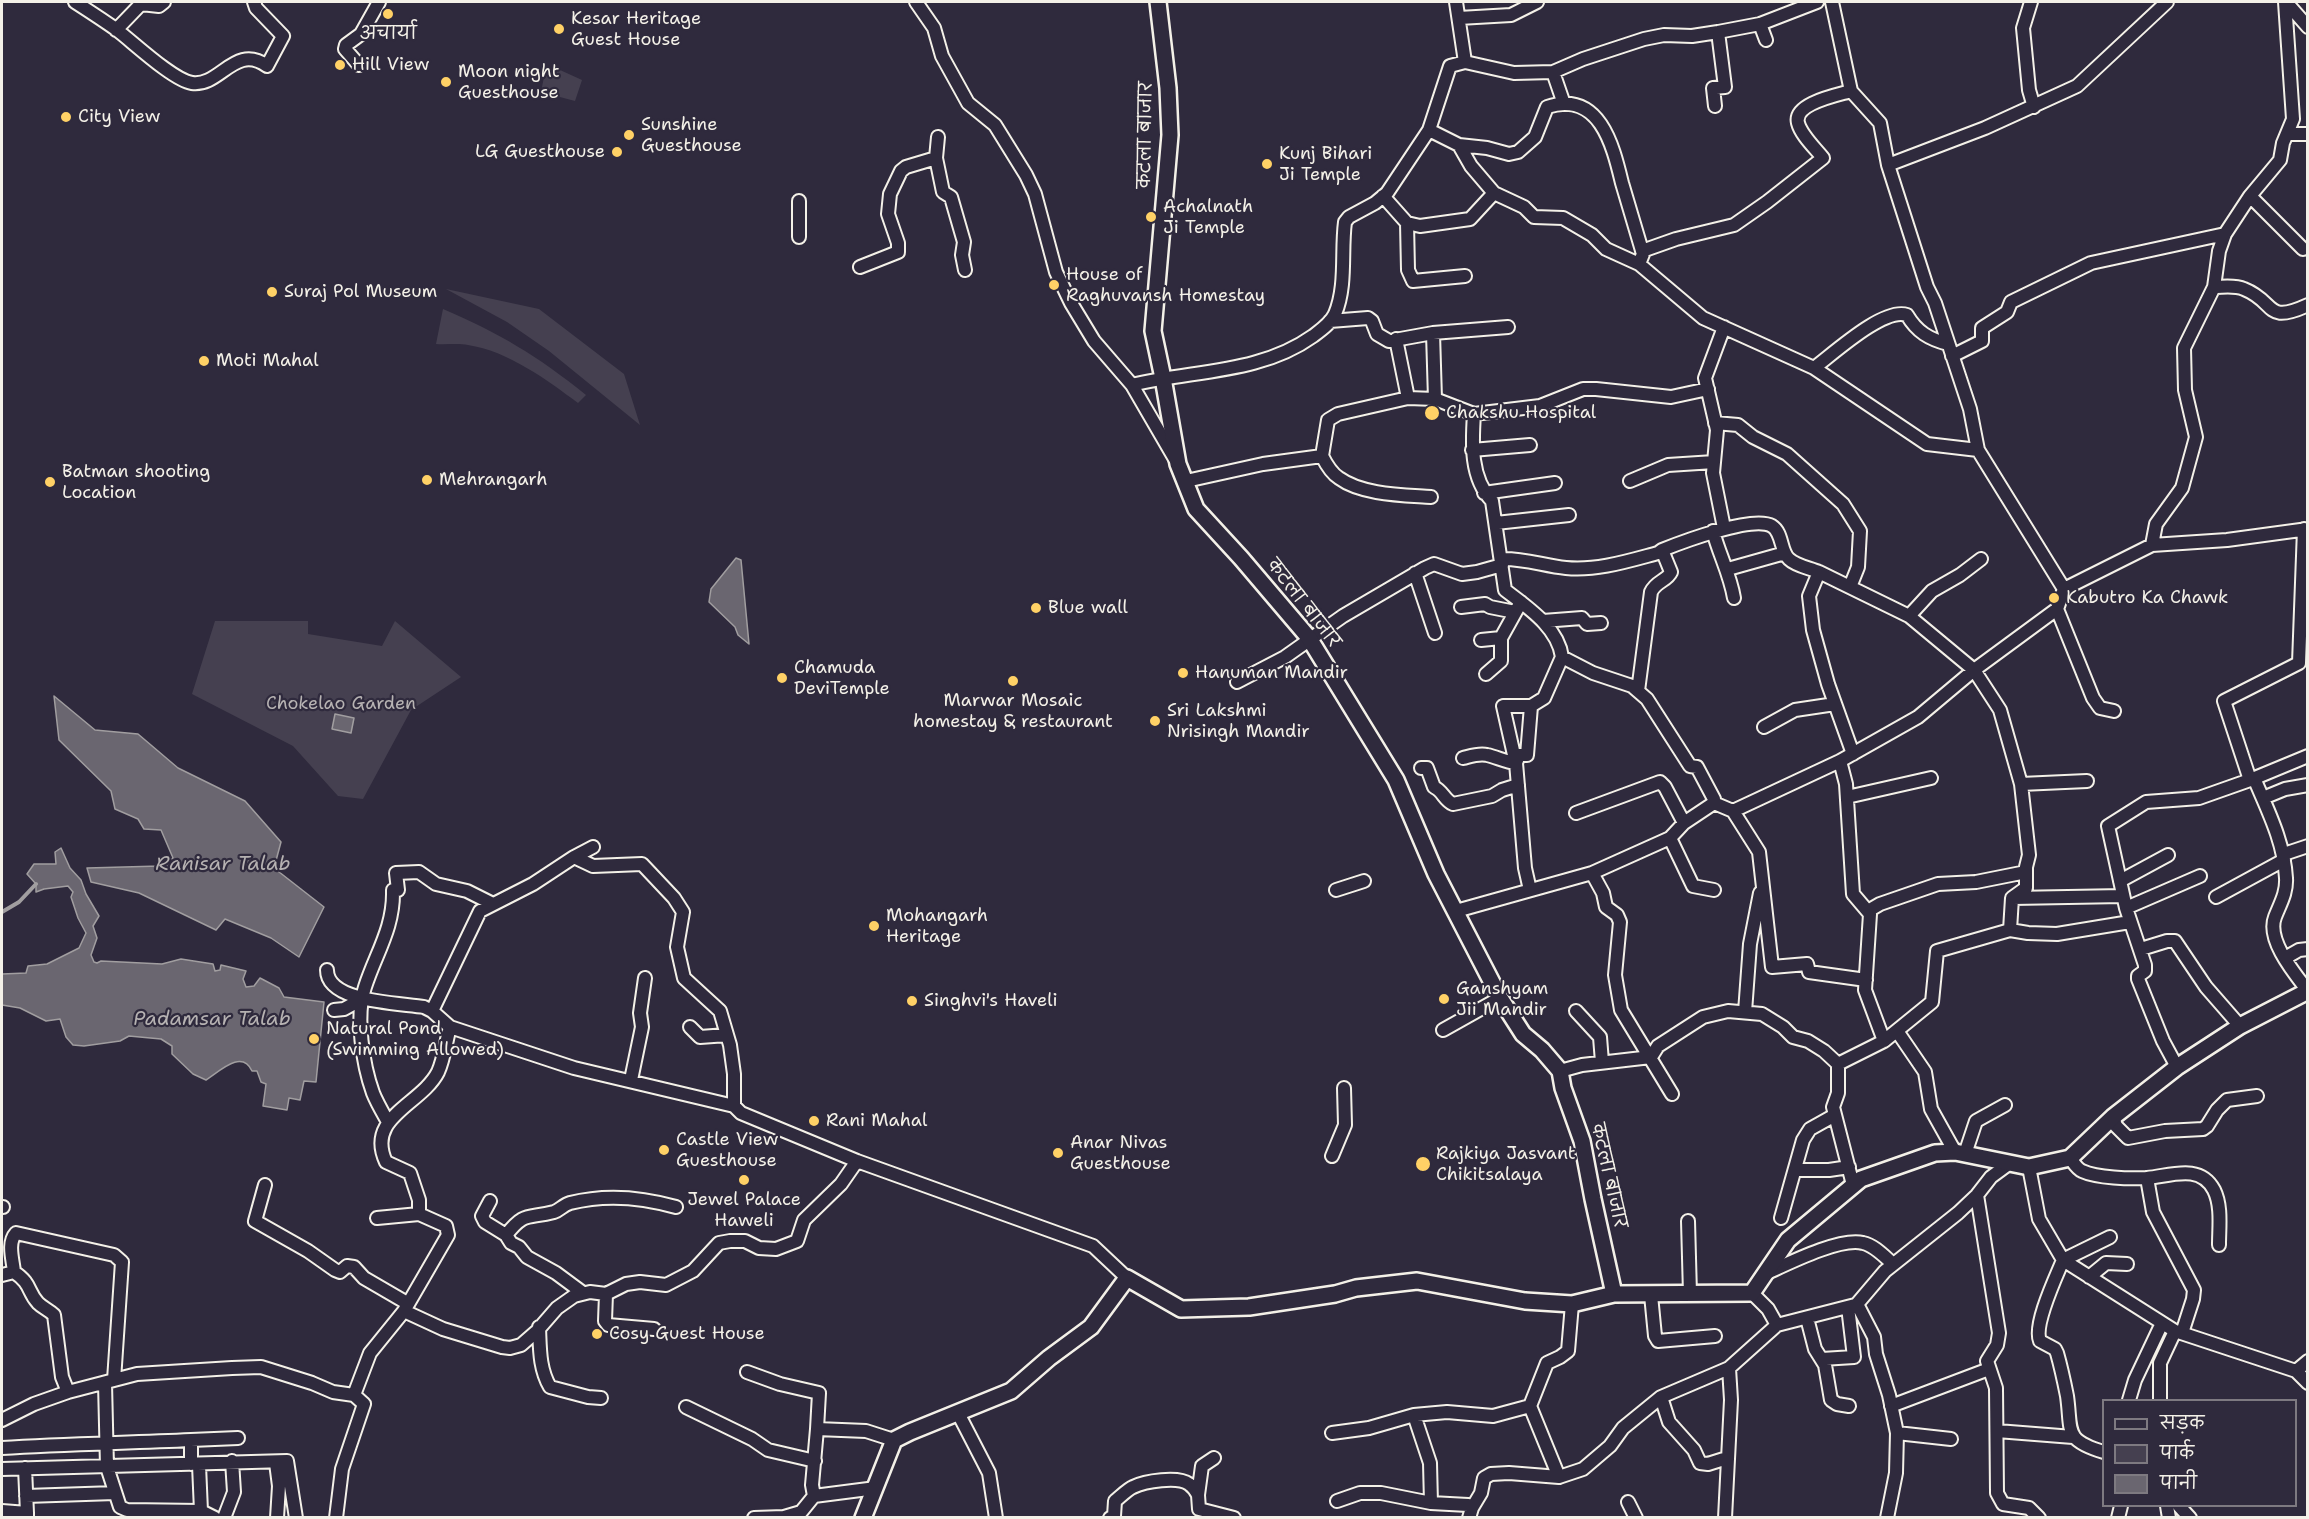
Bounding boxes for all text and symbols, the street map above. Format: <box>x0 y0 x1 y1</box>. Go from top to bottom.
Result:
marker: अचार्या <box>381 7 395 21</box>
place label: Kesar Heritage Guest House <box>571 8 701 50</box>
marker: Kesar Heritage Guest House <box>552 22 566 36</box>
place label: अचार्या <box>359 23 417 45</box>
place label: Hill View <box>352 54 429 76</box>
marker: Hill View <box>333 58 347 72</box>
place label: Moon night Guesthouse <box>458 61 560 104</box>
marker: Moon night Guesthouse <box>439 75 453 89</box>
street label: कटला बाजार <box>1134 81 1158 189</box>
place label: City View <box>78 106 160 128</box>
marker: City View <box>59 110 73 124</box>
place label: Sunshine Guesthouse <box>641 114 742 156</box>
marker: Sunshine Guesthouse <box>622 128 636 142</box>
place label: LG Guesthouse <box>475 141 605 163</box>
place label: Kunj Bihari Ji Temple <box>1279 143 1372 186</box>
marker: LG Guesthouse <box>610 145 624 159</box>
marker: Kunj Bihari Ji Temple <box>1260 157 1274 171</box>
place label: Achalnath Ji Temple <box>1163 196 1253 238</box>
marker: Achalnath Ji Temple <box>1144 210 1158 224</box>
place label: House of Raghuvansh Homestay <box>1066 264 1265 306</box>
marker: House of Raghuvansh Homestay <box>1047 278 1061 292</box>
place label: Suraj Pol Museum <box>284 281 437 303</box>
marker: Suraj Pol Museum <box>265 285 279 299</box>
place label: Moti Mahal <box>216 350 319 372</box>
marker: Moti Mahal <box>197 354 211 368</box>
place label: Chakshu Hospital <box>1446 402 1596 424</box>
marker: Chakshu Hospital <box>1423 404 1441 422</box>
place label: Batman shooting Location <box>62 461 210 504</box>
place label: Mehrangarh <box>439 469 547 491</box>
marker: Mehrangarh <box>420 473 434 487</box>
marker: Batman shooting Location <box>43 475 57 489</box>
street label: कटला बाजार <box>1262 555 1344 653</box>
place label: Kabutro Ka Chawk <box>2066 587 2228 609</box>
marker: Kabutro Ka Chawk <box>2047 591 2061 605</box>
place label: Blue wall <box>1048 597 1128 619</box>
marker: Blue wall <box>1029 601 1043 615</box>
place label: Chamuda DeviTemple <box>794 657 890 700</box>
place label: Hanuman Mandir <box>1195 662 1348 684</box>
marker: Hanuman Mandir <box>1176 666 1190 680</box>
marker: Chamuda DeviTemple <box>775 671 789 685</box>
marker: Marwar Mosaic homestay & restaurant <box>1006 674 1020 688</box>
place label: Marwar Mosaic homestay & restaurant <box>913 690 1113 732</box>
park label: Chokelao Garden <box>266 693 416 715</box>
place label: Sri Lakshmi Nrisingh Mandir <box>1167 700 1310 742</box>
marker: Sri Lakshmi Nrisingh Mandir <box>1148 714 1162 728</box>
water label: Ranisar Talab <box>156 853 290 877</box>
place label: Mohangarh Heritage <box>886 905 988 948</box>
marker: Mohangarh Heritage <box>867 919 881 933</box>
place label: Ganshyam Jii Mandir <box>1456 978 1548 1020</box>
place label: Singhvi's Haveli <box>924 990 1058 1012</box>
marker: Ganshyam Jii Mandir <box>1437 992 1451 1006</box>
marker: Singhvi's Haveli <box>905 994 919 1008</box>
water label: Padamsar Talab <box>133 1008 291 1032</box>
place label: Natural Pond (Swimming Allowed) <box>326 1018 504 1060</box>
marker: Natural Pond (Swimming Allowed) <box>307 1032 321 1046</box>
place label: Rani Mahal <box>826 1110 927 1132</box>
marker: Rani Mahal <box>807 1114 821 1128</box>
street label: कटला बाजार <box>1585 1121 1631 1231</box>
place label: Castle View Guesthouse <box>676 1129 778 1172</box>
place label: Anar Nivas Guesthouse <box>1070 1132 1171 1174</box>
marker: Castle View Guesthouse <box>657 1143 671 1157</box>
place label: Rajkiya Jasvant Chikitsalaya <box>1436 1143 1576 1186</box>
marker: Anar Nivas Guesthouse <box>1051 1146 1065 1160</box>
marker: Rajkiya Jasvant Chikitsalaya <box>1414 1155 1432 1173</box>
marker: Jewel Palace Haweli <box>737 1173 751 1187</box>
place label: Jewel Palace Haweli <box>687 1189 801 1232</box>
place label: Cosy Guest House <box>609 1323 765 1345</box>
marker: Cosy Guest House <box>590 1327 604 1341</box>
legend <box>2102 1399 2297 1507</box>
text: सड़क <box>2160 1411 2204 1435</box>
text: पार्क <box>2160 1441 2194 1465</box>
text: पानी <box>2160 1471 2197 1495</box>

